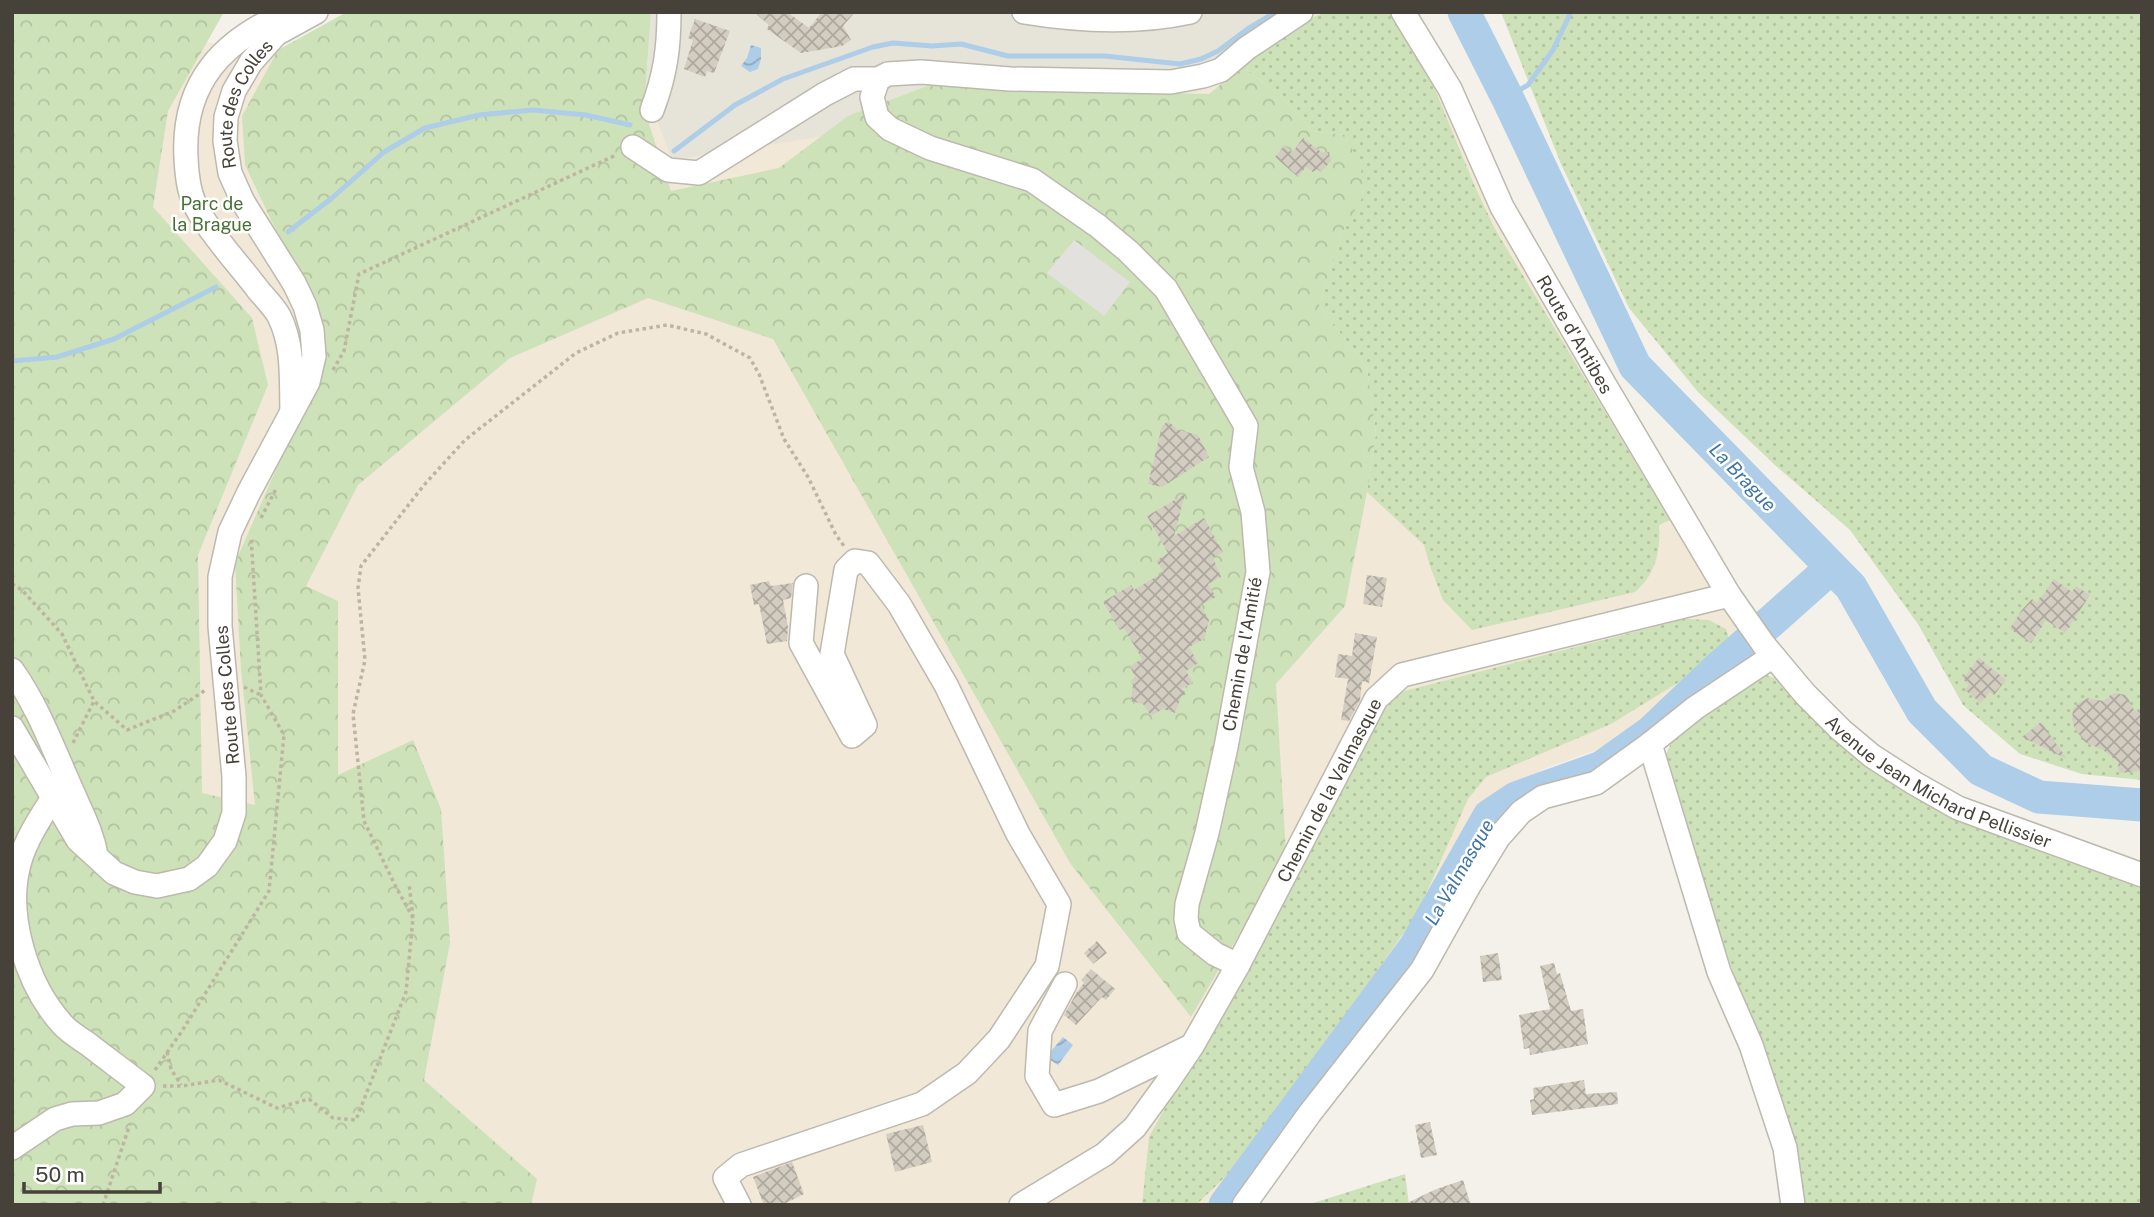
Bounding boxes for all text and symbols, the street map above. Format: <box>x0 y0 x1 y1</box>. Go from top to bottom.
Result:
street label: Route des Colles <box>214 35 277 170</box>
park label: Parc de la Brague <box>172 193 252 235</box>
street label: Route d'Antibes <box>1533 271 1618 397</box>
water label: La Brague <box>1705 438 1781 516</box>
street label: Chemin de l'Amitié <box>1218 575 1266 733</box>
street label: Route des Colles <box>210 624 244 766</box>
street label: Chemin de la Valmasque <box>1272 694 1385 886</box>
street label: Avenue Jean Michard Pellissier <box>1822 711 2055 852</box>
water label: La Valmasque <box>1420 815 1498 929</box>
scale bar <box>24 1150 161 1194</box>
text: 50 m <box>35 1162 85 1187</box>

